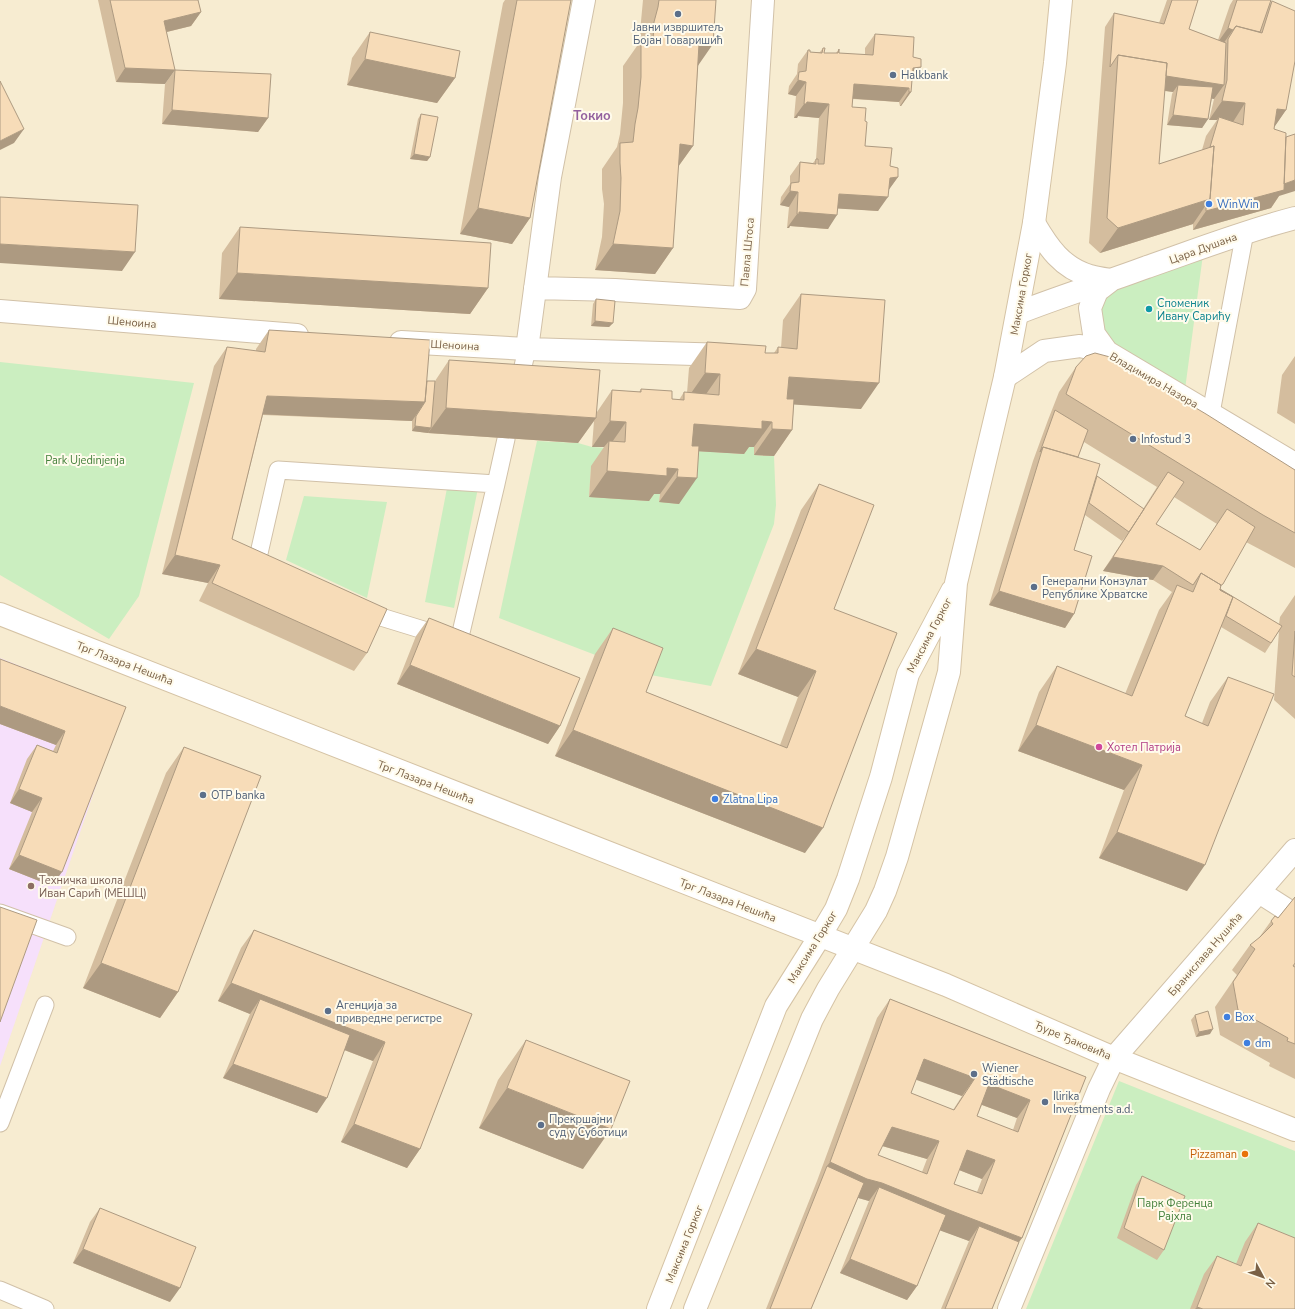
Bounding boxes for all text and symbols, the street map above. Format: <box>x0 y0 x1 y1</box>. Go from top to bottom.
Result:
marker: Јавни извршитељ Бојан Товаришић <box>673 9 683 19</box>
place label: Јавни извршитељ Бојан Товаришић <box>631 20 724 48</box>
place label: Halkbank <box>901 68 948 83</box>
marker: Halkbank <box>888 70 898 80</box>
district label: Токио <box>573 107 611 125</box>
place label: WinWin <box>1217 197 1259 212</box>
marker: WinWin <box>1204 199 1214 209</box>
street label: Павла Штоса <box>737 217 758 287</box>
street label: Цара Душана <box>1167 229 1239 268</box>
street label: Максима Горког <box>1007 252 1036 336</box>
place label: Споменик Ивану Сарићу <box>1157 296 1231 324</box>
marker: Споменик Ивану Сарићу <box>1144 304 1154 314</box>
street label: Шеноина <box>107 313 157 332</box>
street label: Шеноина <box>430 337 480 354</box>
street label: Владимира Назора <box>1107 349 1201 412</box>
place label: Infostud 3 <box>1141 432 1191 447</box>
marker: Infostud 3 <box>1128 434 1138 444</box>
park label: Park Ujedinjenja <box>45 453 125 468</box>
place label: Генерални Конзулат Републике Хрватске <box>1042 574 1148 602</box>
marker: Генерални Конзулат Републике Хрватске <box>1029 582 1039 592</box>
street label: Максима Горког <box>903 595 956 675</box>
street label: Трг Лазара Нешића <box>74 638 175 689</box>
place label: Хотел Патрија <box>1107 740 1181 755</box>
marker: Хотел Патрија <box>1094 742 1104 752</box>
street label: Трг Лазара Нешића <box>375 757 476 808</box>
place label: OTP banka <box>211 788 265 803</box>
marker: OTP banka <box>198 790 208 800</box>
place label: Zlatna Lipa <box>723 792 778 807</box>
marker: Zlatna Lipa <box>710 794 720 804</box>
place label: Техничка школа Иван Сарић (МЕШЦ) <box>39 873 147 901</box>
street label: Трг Лазара Нешића <box>677 875 778 926</box>
marker: Техничка школа Иван Сарић (МЕШЦ) <box>26 881 36 891</box>
street label: Максима Горког <box>784 908 841 986</box>
street label: Бранислава Нушића <box>1165 909 1246 999</box>
place label: Агенција за привредне регистре <box>336 998 442 1026</box>
marker: Агенција за привредне регистре <box>323 1006 333 1016</box>
place label: Box <box>1235 1010 1254 1025</box>
marker: Box <box>1222 1012 1232 1022</box>
street label: Ђуре Ђаковића <box>1032 1017 1114 1063</box>
place label: dm <box>1255 1036 1271 1051</box>
marker: dm <box>1242 1038 1252 1048</box>
place label: Wiener Städtische <box>982 1061 1034 1089</box>
marker: Wiener Städtische <box>969 1069 979 1079</box>
place label: Ilirika Investments a.d. <box>1053 1089 1133 1117</box>
marker: Ilirika Investments a.d. <box>1040 1097 1050 1107</box>
place label: Прекршајни суд у Суботици <box>549 1112 628 1140</box>
marker: Прекршајни суд у Суботици <box>536 1120 546 1130</box>
place label: Pizzaman <box>1190 1147 1237 1162</box>
marker: Pizzaman <box>1240 1149 1250 1159</box>
park label: Парк Ференца Рајхла <box>1137 1196 1213 1224</box>
street label: Максима Горког <box>662 1203 707 1285</box>
north arrow <box>1243 1257 1283 1297</box>
text: N <box>1262 1275 1279 1291</box>

